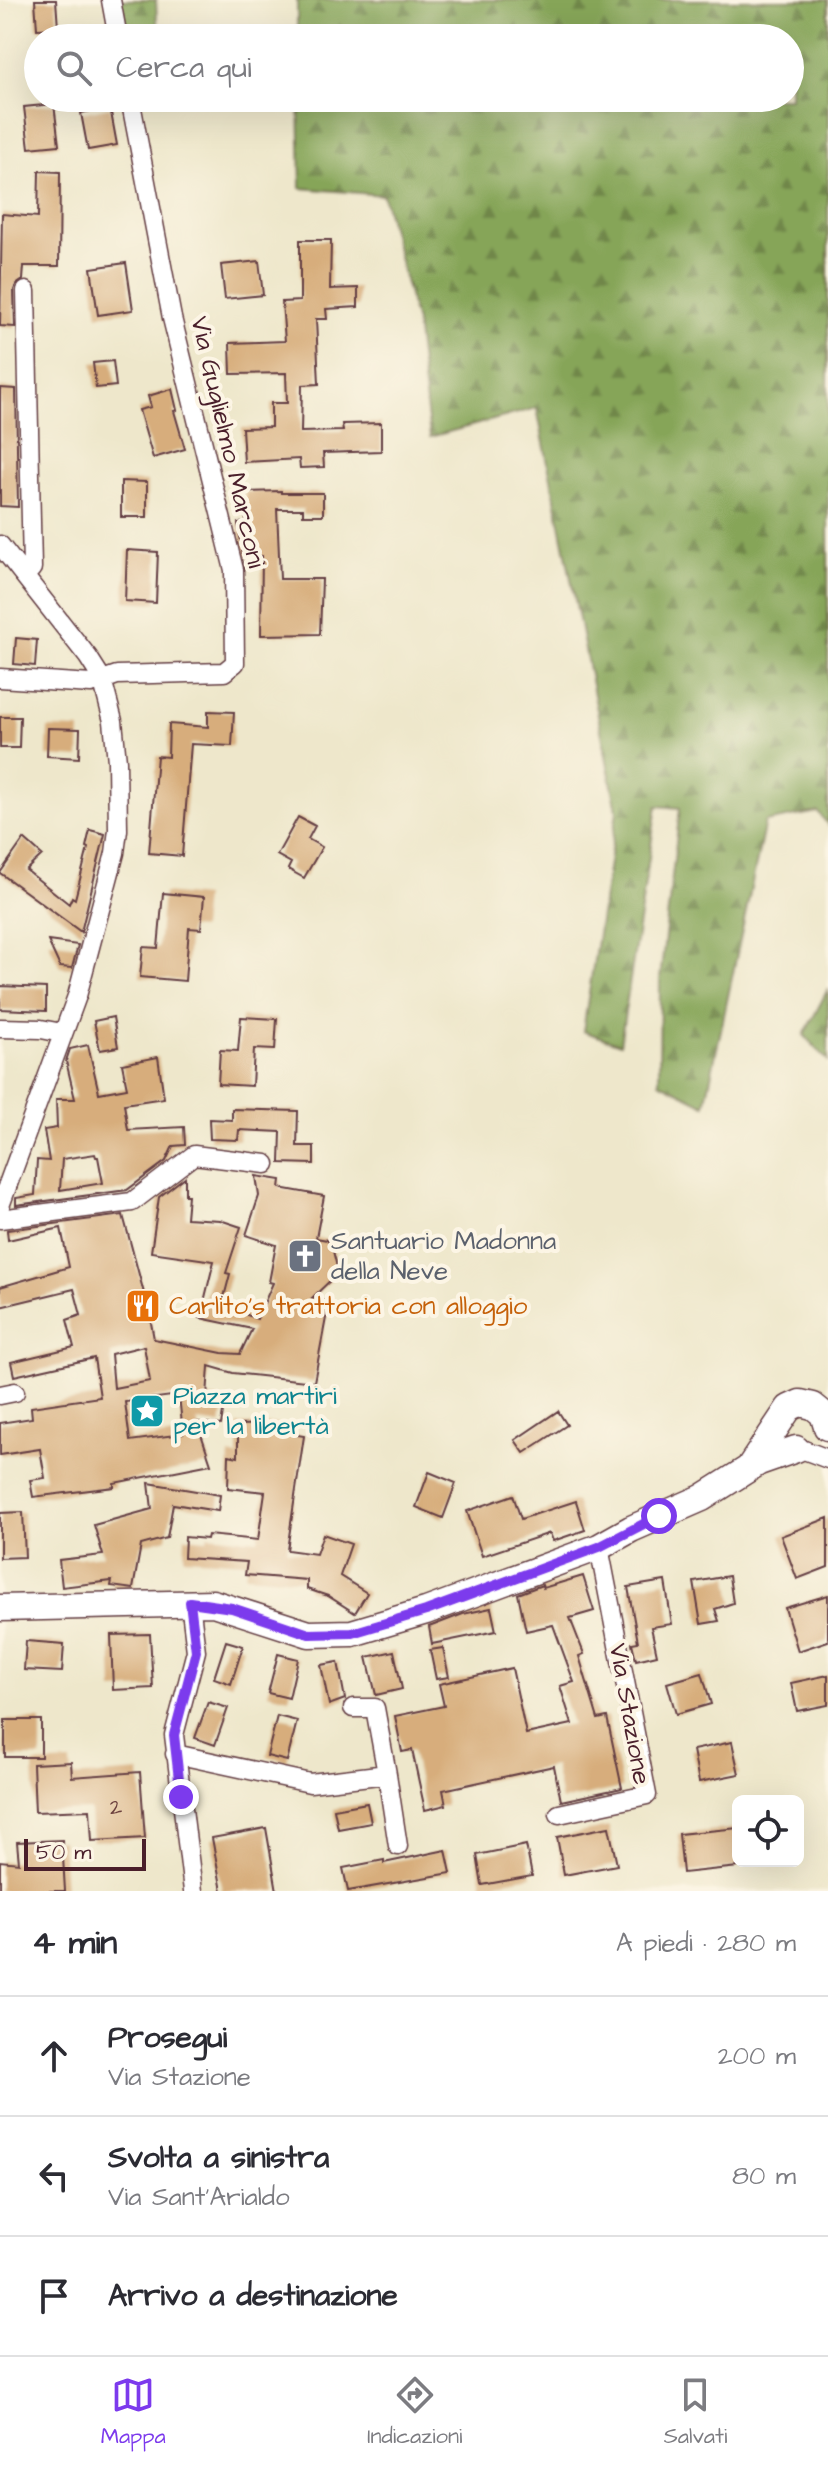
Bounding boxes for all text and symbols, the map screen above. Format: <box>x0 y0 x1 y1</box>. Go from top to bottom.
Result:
search box <box>24 24 804 112</box>
icon: search <box>52 46 96 90</box>
text: Cerca qui <box>116 47 251 89</box>
street label: Via Guglielmo Marconi <box>180 313 274 572</box>
place label: Santuario Madonna della Neve <box>331 1223 556 1289</box>
church icon: Santuario Madonna della Neve <box>286 1237 324 1275</box>
restaurant icon: Carlito's trattoria con alloggio <box>124 1287 162 1325</box>
place label: Carlito's trattoria con alloggio <box>169 1288 528 1326</box>
place label: Piazza martiri per la libertà <box>173 1378 337 1444</box>
place icon: Piazza martiri per la libertà <box>128 1392 166 1430</box>
route start <box>641 1498 677 1534</box>
street label: Via Stazione <box>600 1641 660 1787</box>
route end <box>163 1779 199 1815</box>
house number: 2 <box>110 1792 123 1823</box>
map controls <box>732 1795 804 1867</box>
button: locate <box>732 1795 804 1867</box>
scale bar <box>24 1835 146 1871</box>
text: 50 m <box>36 1837 91 1868</box>
text: 4 min <box>32 1919 117 1967</box>
text: A piedi · 280 m <box>616 1925 796 1961</box>
text: Prosegui <box>108 2017 227 2059</box>
icon: ahead <box>32 2034 76 2078</box>
text: 200 m <box>718 2038 796 2074</box>
text: Via Stazione <box>108 2059 251 2095</box>
text: Svolta a sinistra <box>108 2137 329 2179</box>
icon: left <box>32 2154 76 2198</box>
text: 80 m <box>732 2158 796 2194</box>
text: Via Sant'Arialdo <box>108 2179 290 2215</box>
icon: arrive <box>32 2274 76 2318</box>
text: Arrivo a destinazione <box>108 2275 398 2317</box>
tab: Mappa <box>101 2373 166 2452</box>
tab: Indicazioni <box>367 2373 462 2452</box>
tab: Salvati <box>664 2373 727 2452</box>

